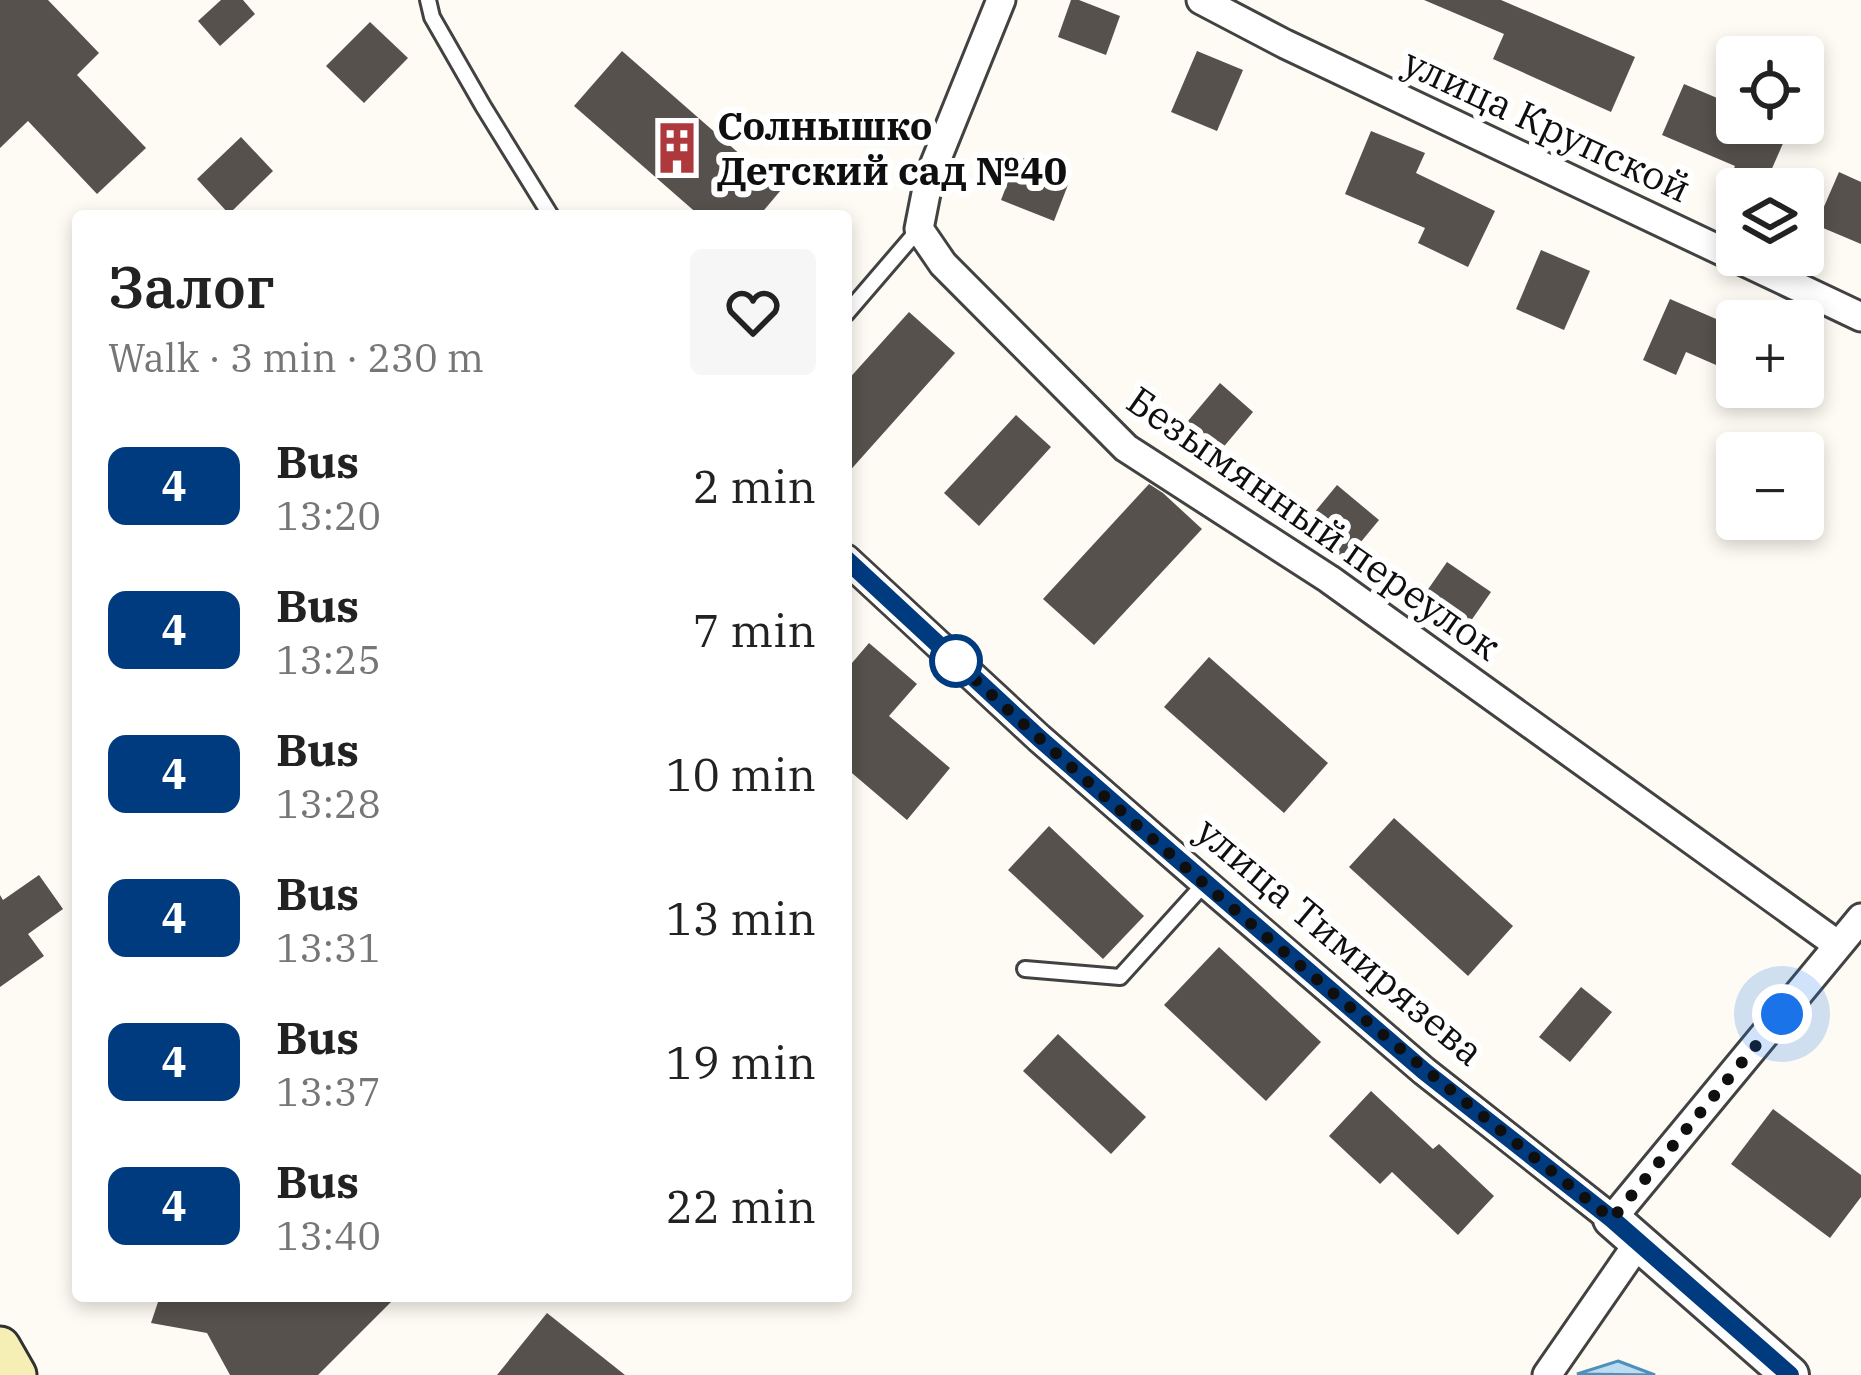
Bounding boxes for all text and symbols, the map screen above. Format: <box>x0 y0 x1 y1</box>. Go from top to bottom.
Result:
street label: улица Крупской <box>1395 36 1699 213</box>
map controls <box>1716 36 1824 540</box>
button: locate <box>1716 36 1824 144</box>
place label: Солнышко Детский сад №40 <box>717 100 1067 196</box>
building icon: Солнышко Детский сад №40 <box>648 119 706 177</box>
button: layers <box>1716 168 1824 276</box>
button: heart <box>690 249 816 375</box>
text: Залог <box>108 250 275 324</box>
button: + <box>1716 300 1824 408</box>
text: Walk · 3 min · 230 m <box>108 332 484 383</box>
street label: Безымянный переулок <box>1117 374 1511 671</box>
text: Bus <box>276 432 359 490</box>
button: − <box>1716 432 1824 540</box>
text: 2 min <box>693 457 816 515</box>
text: 4 <box>161 458 187 513</box>
text: 13:20 <box>276 490 381 541</box>
text: Bus <box>276 576 359 634</box>
text: 7 min <box>693 601 816 659</box>
text: 4 <box>161 602 187 657</box>
text: 13:25 <box>276 634 381 685</box>
unlabelled marker <box>931 636 981 686</box>
text: Bus <box>276 720 359 778</box>
text: 10 min <box>666 745 816 803</box>
text: 4 <box>161 746 187 801</box>
text: 13:28 <box>276 778 381 829</box>
street label: улица Тимирязева <box>1186 805 1495 1076</box>
text: Bus <box>276 864 359 922</box>
text: 13 min <box>666 889 816 947</box>
text: 4 <box>161 890 187 945</box>
text: 13:31 <box>276 922 381 973</box>
your location <box>1752 984 1812 1044</box>
text: Bus <box>276 1008 359 1066</box>
text: 19 min <box>666 1033 816 1091</box>
text: 4 <box>161 1034 187 1089</box>
text: 13:37 <box>276 1066 381 1117</box>
text: Bus <box>276 1152 359 1210</box>
text: 22 min <box>666 1177 816 1235</box>
text: 4 <box>161 1178 187 1233</box>
text: 13:40 <box>276 1210 381 1261</box>

